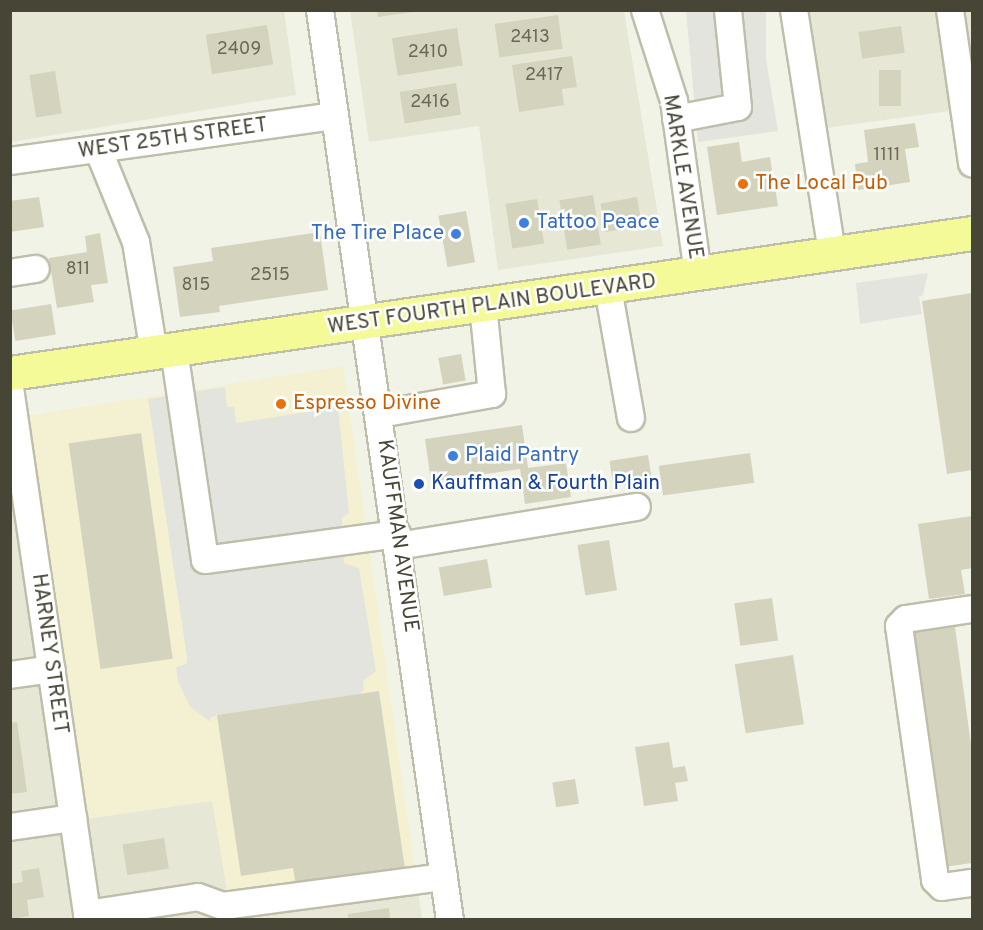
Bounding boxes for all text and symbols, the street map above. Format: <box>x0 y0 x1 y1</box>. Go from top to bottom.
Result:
house number: 2413 <box>510 27 550 49</box>
house number: 2409 <box>217 39 261 61</box>
house number: 2410 <box>408 42 448 64</box>
house number: 2417 <box>525 65 563 87</box>
house number: 2416 <box>410 92 450 114</box>
street label: MARKLE AVENUE <box>656 92 708 262</box>
street label: WEST 25TH STREET <box>76 113 270 165</box>
house number: 1111 <box>874 145 900 167</box>
place label: The Local Pub <box>755 171 888 197</box>
marker: The Local Pub <box>736 177 750 191</box>
place label: Tattoo Peace <box>536 210 659 236</box>
marker: Tattoo Peace <box>517 216 531 230</box>
place label: The Tire Place <box>310 221 444 247</box>
marker: The Tire Place <box>449 227 463 241</box>
house number: 811 <box>66 259 90 281</box>
house number: 2515 <box>250 265 290 287</box>
street label: WEST FOURTH PLAIN BOULEVARD <box>326 269 658 341</box>
house number: 815 <box>182 275 210 297</box>
place label: Espresso Divine <box>293 391 441 417</box>
marker: Espresso Divine <box>274 397 288 411</box>
street label: KAUFFMAN AVENUE <box>371 438 423 634</box>
place label: Plaid Pantry <box>465 443 579 469</box>
marker: Plaid Pantry <box>446 449 460 463</box>
place label: Kauffman & Fourth Plain <box>431 471 660 497</box>
marker: Kauffman & Fourth Plain <box>412 477 426 491</box>
street label: HARNEY STREET <box>25 572 73 736</box>

